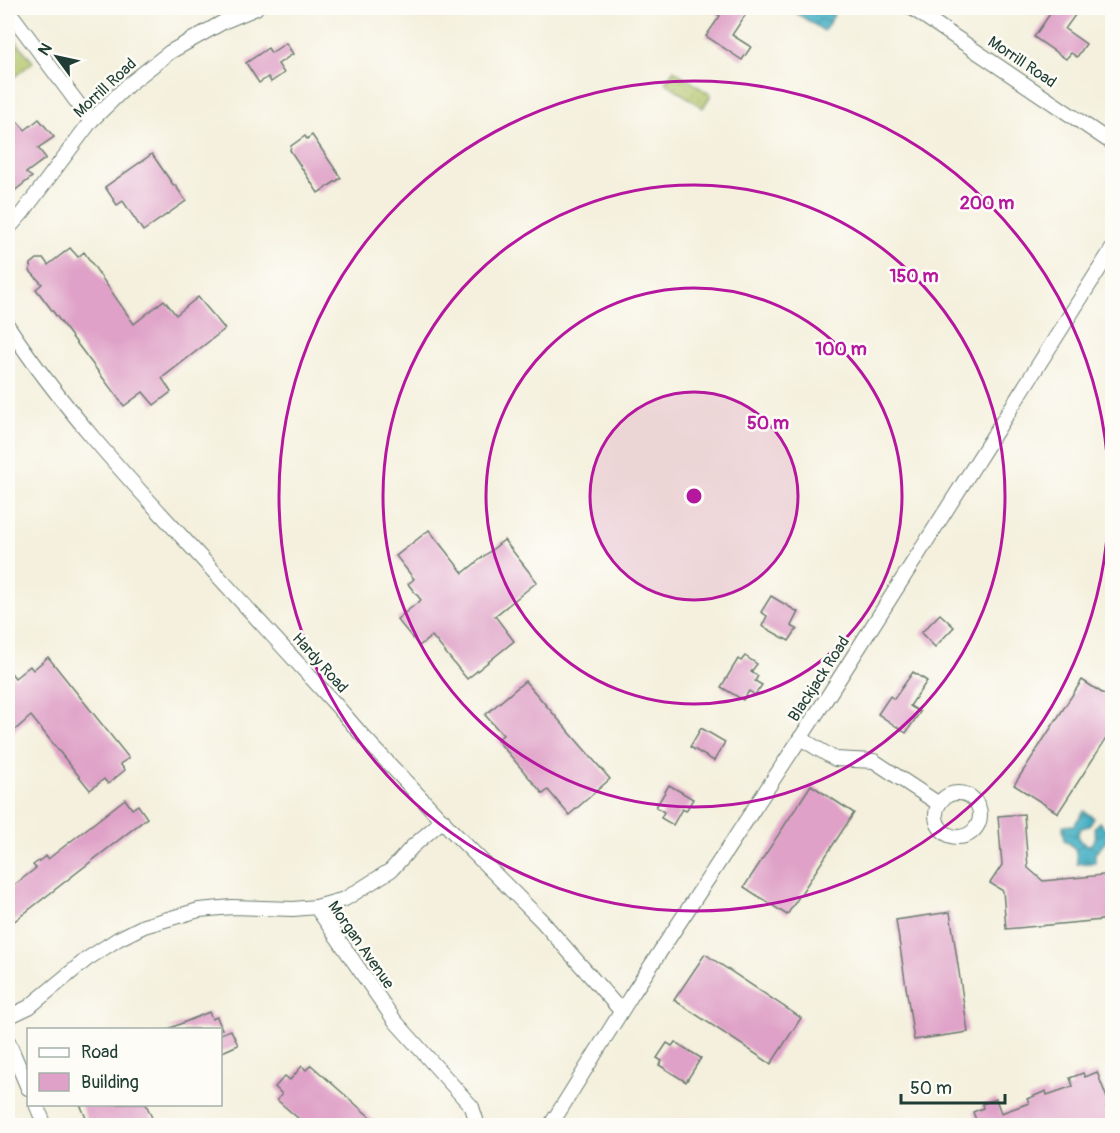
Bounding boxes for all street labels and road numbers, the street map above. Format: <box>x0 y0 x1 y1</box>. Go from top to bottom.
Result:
street label: Morrill Road <box>984 32 1060 92</box>
street label: Morrill Road <box>69 54 141 122</box>
street label: Hardy Road <box>288 629 352 697</box>
street label: Blackjack Road <box>784 633 854 725</box>
street label: Morgan Avenue <box>323 897 399 993</box>

